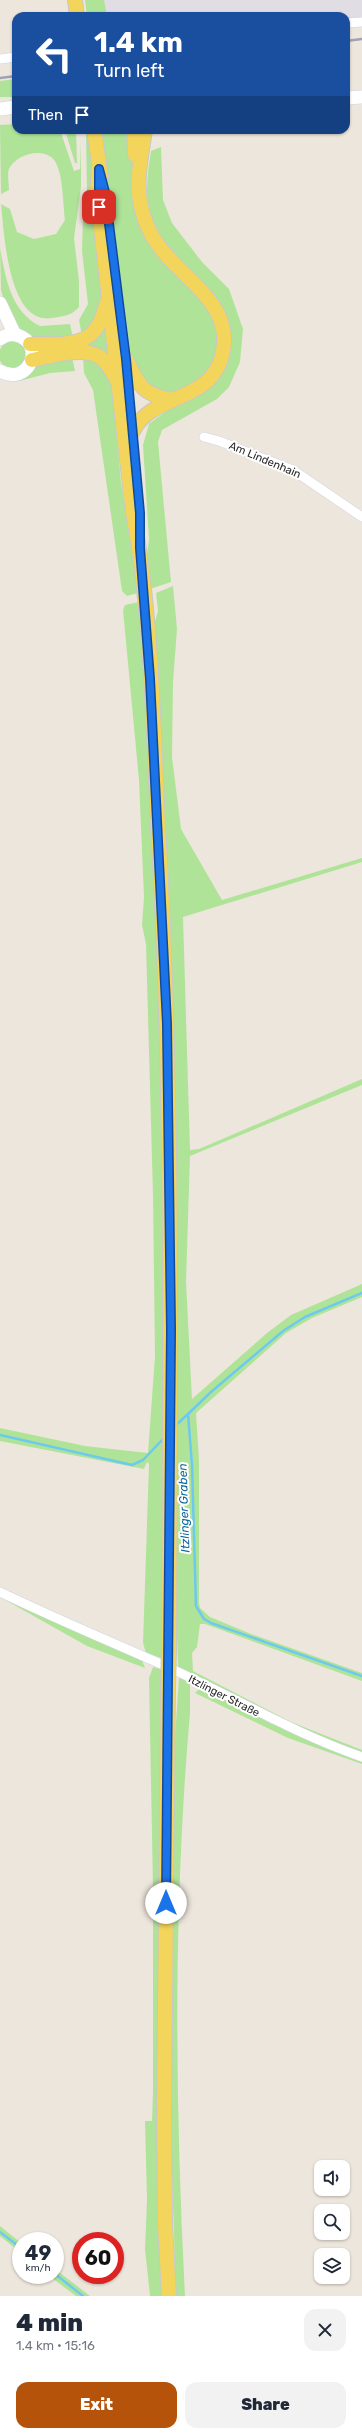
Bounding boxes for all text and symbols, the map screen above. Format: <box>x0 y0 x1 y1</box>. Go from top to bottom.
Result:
text: 1.4 km <box>94 26 183 59</box>
icon: left <box>28 28 80 80</box>
text: Turn left <box>94 60 164 82</box>
icon: arrive <box>71 104 93 126</box>
text: Then <box>28 106 63 124</box>
pin <box>82 190 116 224</box>
icon: arrive <box>88 196 110 218</box>
street label: Am Lindenhain <box>227 439 303 481</box>
water label: Itzlinger Graben <box>175 1463 193 1553</box>
street label: Itzlinger Straße <box>186 1672 262 1720</box>
position arrow <box>145 1882 187 1924</box>
map controls <box>314 2160 350 2284</box>
button: sound <box>314 2160 350 2196</box>
button: search <box>314 2204 350 2240</box>
speed limit sign: 60 <box>72 2232 124 2284</box>
text: 49 <box>25 2241 51 2265</box>
button: layers <box>314 2248 350 2284</box>
text: km/h <box>26 2262 50 2274</box>
text: 4 min <box>16 2309 83 2337</box>
button: close <box>304 2309 346 2351</box>
text: 1.4 km · 15:16 <box>16 2338 95 2353</box>
button: Exit <box>16 2382 177 2428</box>
button: Share <box>185 2382 346 2428</box>

